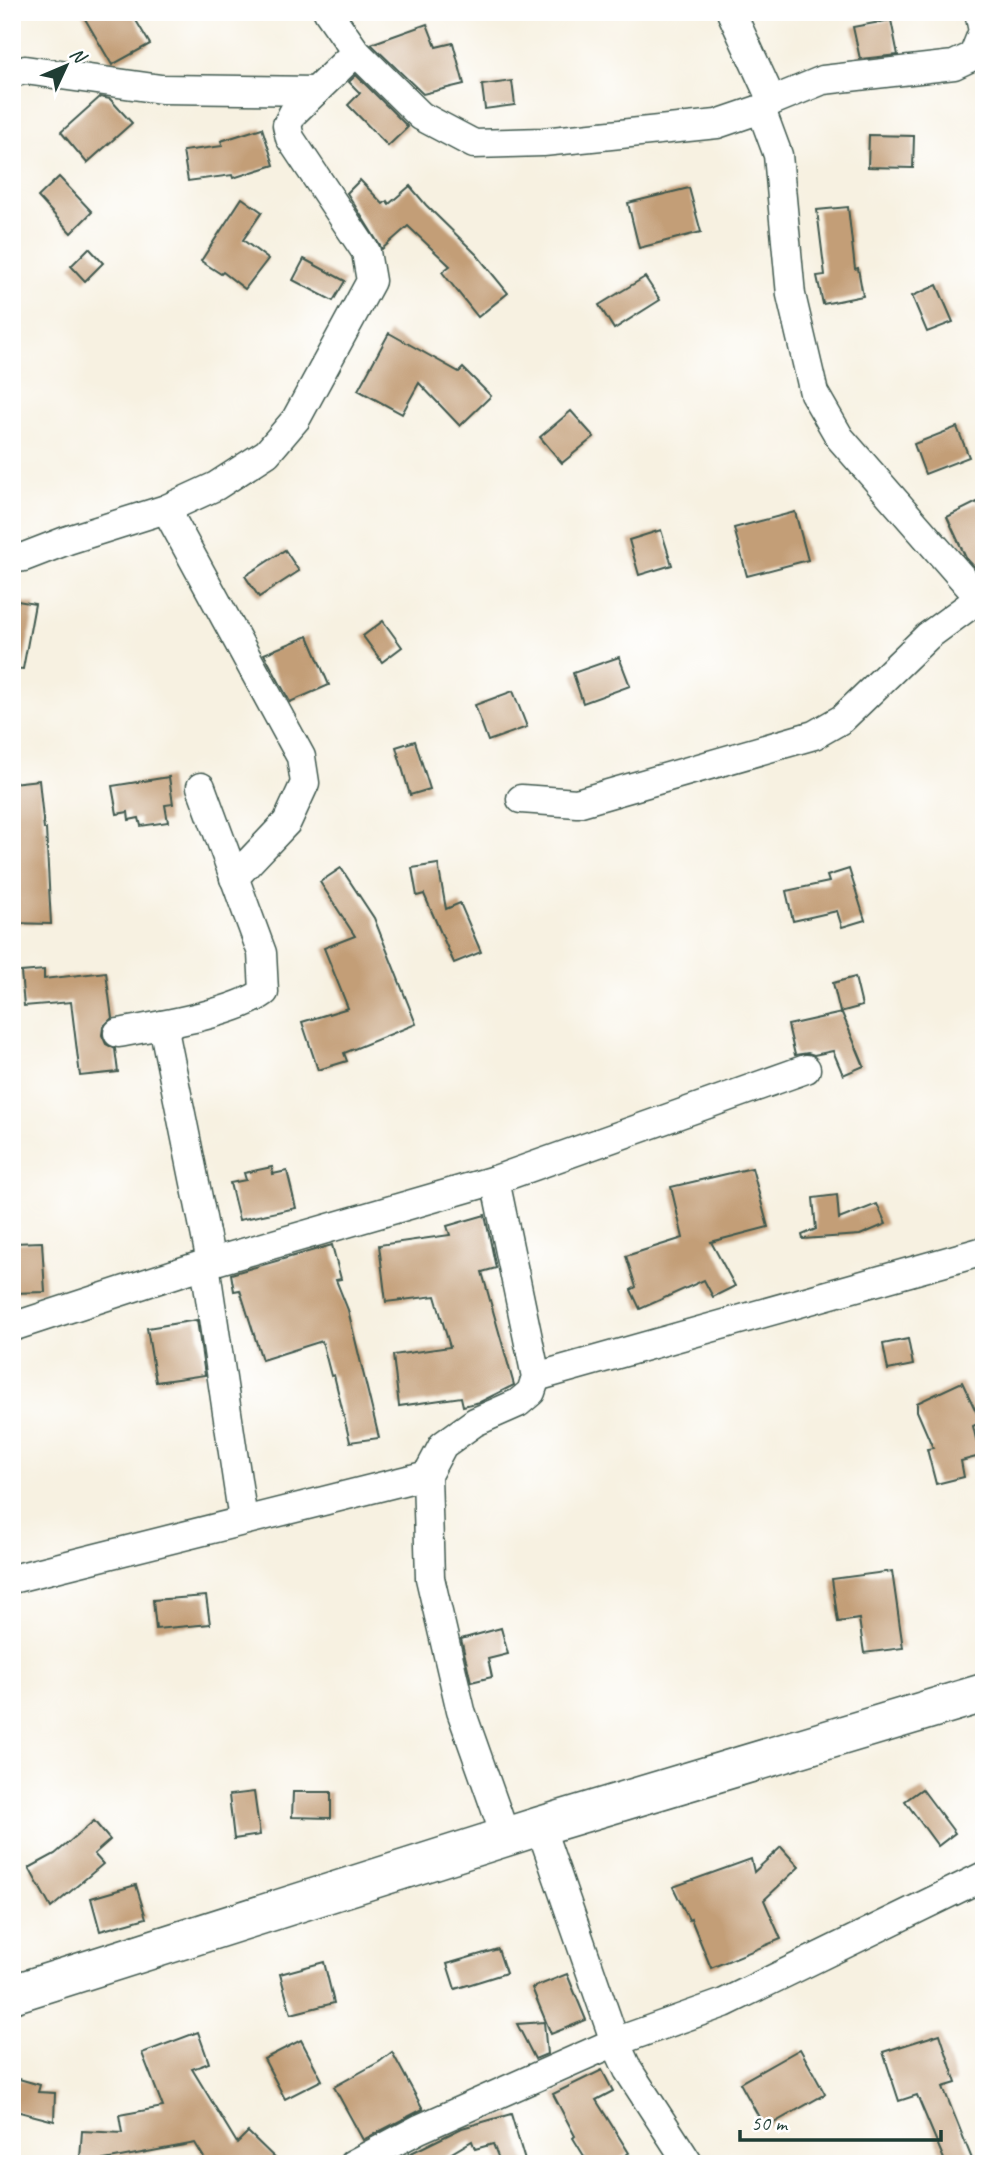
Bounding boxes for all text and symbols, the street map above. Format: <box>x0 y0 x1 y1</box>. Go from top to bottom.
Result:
north arrow <box>32 32 102 102</box>
text: N <box>65 42 92 70</box>
scale bar <box>740 2099 942 2143</box>
text: 50 m <box>751 2110 789 2136</box>

